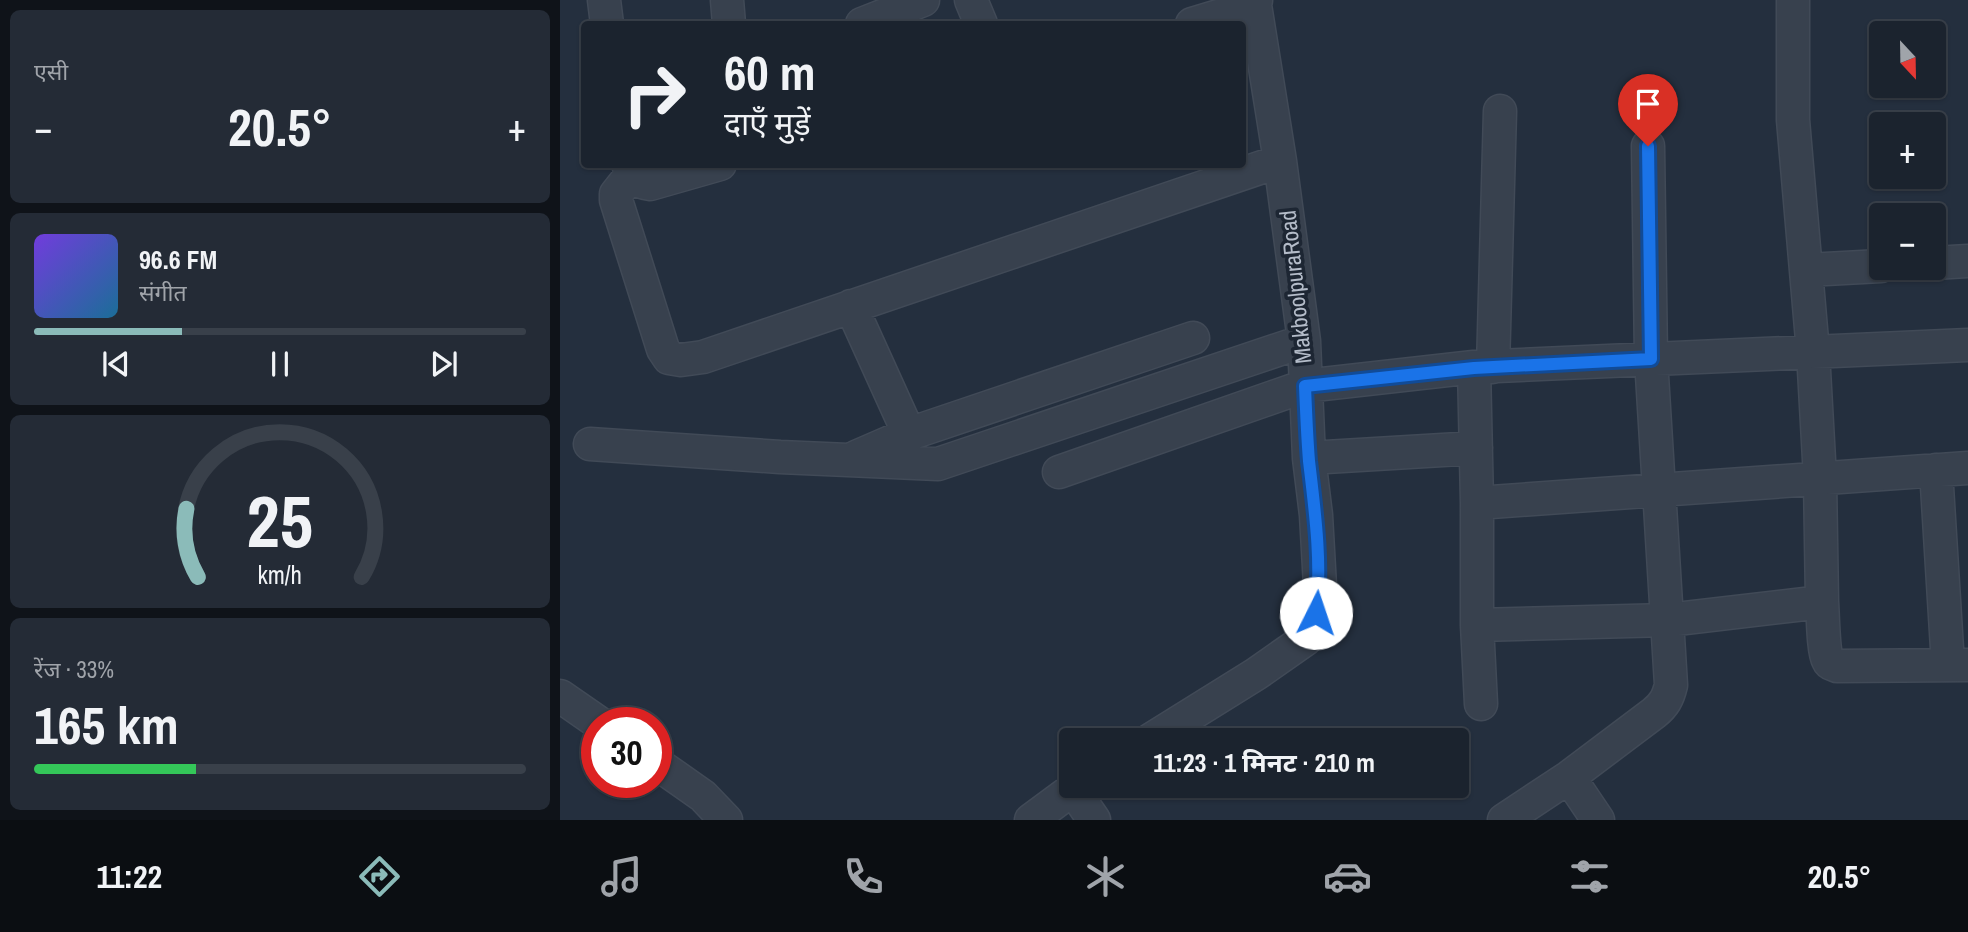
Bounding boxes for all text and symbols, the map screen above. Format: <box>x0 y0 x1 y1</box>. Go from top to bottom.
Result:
north arrow <box>1869 21 1946 98</box>
map controls <box>1869 21 1946 280</box>
text: 60 m <box>724 39 816 105</box>
icon: right <box>609 49 700 140</box>
text: एसी <box>34 56 68 87</box>
pin <box>1618 74 1678 146</box>
icon: arrive <box>1629 85 1667 123</box>
text: 20.5° <box>228 92 332 162</box>
text: − <box>34 102 52 153</box>
text: + <box>508 102 526 153</box>
text: दाएँ मुड़ें <box>724 102 811 145</box>
button: + <box>1869 112 1946 189</box>
button: − <box>1869 203 1946 280</box>
street label: MakboolpuraRoad <box>1272 209 1318 365</box>
text: 96.6 FM <box>139 242 217 277</box>
text: संगीत <box>139 277 187 308</box>
icon: previous <box>97 345 135 383</box>
icon: pause <box>261 345 299 383</box>
icon: next <box>425 345 463 383</box>
text: 25 <box>247 473 313 571</box>
text: km/h <box>258 558 302 592</box>
position arrow <box>1279 576 1353 650</box>
text: रेंज · 33% <box>34 654 114 685</box>
text: 165 km <box>34 690 179 760</box>
speed limit sign: 30 <box>581 707 672 798</box>
text: 11:23 · 1 मिनट · 210 m <box>1153 745 1375 780</box>
icon: directions <box>355 852 404 901</box>
icon: music <box>597 852 646 901</box>
icon: phone <box>839 852 888 901</box>
icon: climate <box>1081 852 1130 901</box>
icon: car <box>1323 852 1372 901</box>
icon: filters <box>1565 852 1614 901</box>
text: 11:22 <box>97 855 162 898</box>
text: 20.5° <box>1808 855 1871 898</box>

